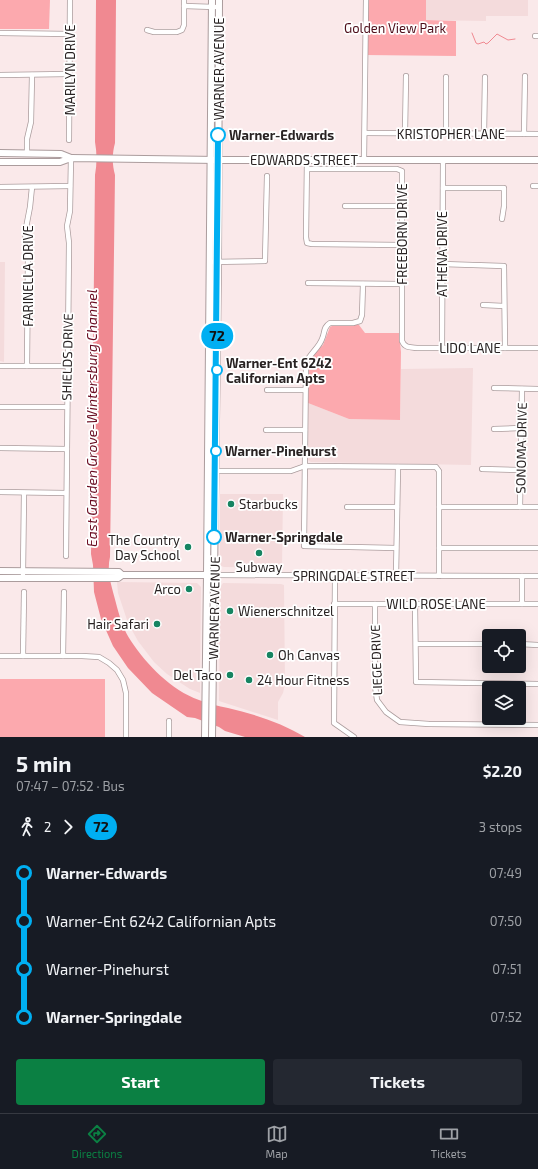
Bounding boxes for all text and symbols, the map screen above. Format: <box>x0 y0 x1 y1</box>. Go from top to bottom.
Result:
street label: WARNER AVENUE <box>211 17 227 121</box>
park label: Golden View Park <box>344 20 446 36</box>
street label: MARILYN DRIVE <box>62 24 78 116</box>
street label: KRISTOPHER LANE <box>397 126 505 142</box>
marker: Warner-Edwards <box>210 127 226 143</box>
place label: Warner-Edwards <box>229 127 334 143</box>
street label: EDWARDS STREET <box>250 152 358 168</box>
street label: FREEBORN DRIVE <box>394 183 410 285</box>
street label: ATHENA DRIVE <box>434 211 450 297</box>
street label: FARINELLA DRIVE <box>20 225 36 327</box>
water label: East Garden Grove-Wintersburg Channel <box>83 289 100 547</box>
street label: SHIELDS DRIVE <box>58 313 76 401</box>
line badge: 72 <box>199 323 235 349</box>
text: 72 <box>209 327 225 344</box>
street label: LIDO LANE <box>439 340 501 356</box>
place label: Warner-Ent 6242 Californian Apts <box>226 355 332 386</box>
marker: Warner-Ent 6242 Californian Apts <box>211 364 223 376</box>
street label: SONOMA DRIVE <box>512 402 530 494</box>
place label: Warner-Pinehurst <box>225 443 337 459</box>
marker: Warner-Pinehurst <box>210 445 222 457</box>
place label: Starbucks <box>239 496 298 512</box>
marker: Starbucks <box>226 499 236 509</box>
marker: Warner-Springdale <box>206 529 222 545</box>
place label: Warner-Springdale <box>225 529 343 545</box>
place label: The Country Day School <box>108 532 180 563</box>
marker: The Country Day School <box>183 542 193 552</box>
marker: Subway <box>254 548 264 558</box>
street label: WARNER AVENUE <box>205 556 223 660</box>
place label: Subway <box>236 559 283 575</box>
street label: SPRINGDALE STREET <box>293 568 416 584</box>
place label: Arco <box>154 581 181 597</box>
marker: Arco <box>184 584 194 594</box>
street label: WILD ROSE LANE <box>386 596 486 612</box>
place label: Wienerschnitzel <box>238 603 334 619</box>
marker: Wienerschnitzel <box>225 606 235 616</box>
place label: Hair Safari <box>87 616 149 632</box>
marker: Hair Safari <box>152 619 162 629</box>
street label: LIEGE DRIVE <box>367 624 385 696</box>
map controls <box>482 629 526 725</box>
button: locate <box>482 629 526 673</box>
place label: Oh Canvas <box>278 647 340 663</box>
marker: Oh Canvas <box>265 650 275 660</box>
place label: Del Taco <box>173 667 222 683</box>
marker: Del Taco <box>225 670 235 680</box>
place label: 24 Hour Fitness <box>257 672 349 688</box>
marker: 24 Hour Fitness <box>244 675 254 685</box>
button: layers <box>482 681 526 725</box>
text: 5 min <box>16 750 72 776</box>
text: $2.20 <box>483 762 522 780</box>
text: 07:47 – 07:52 · Bus <box>16 778 125 794</box>
icon: walk <box>16 816 38 838</box>
icon: forward <box>57 816 79 838</box>
text: 72 <box>93 818 109 835</box>
text: 2 <box>44 819 51 835</box>
text: 3 stops <box>479 819 522 835</box>
text: Warner-Edwards <box>46 864 167 882</box>
text: 07:49 <box>489 865 522 881</box>
text: Warner-Ent 6242 Californian Apts <box>46 912 276 930</box>
text: 07:50 <box>490 913 522 929</box>
text: Warner-Pinehurst <box>46 960 169 978</box>
text: 07:51 <box>492 961 522 977</box>
text: Warner-Springdale <box>46 1008 182 1026</box>
text: 07:52 <box>490 1009 522 1025</box>
button: Start <box>16 1059 265 1105</box>
button: Tickets <box>273 1059 522 1105</box>
tab: Directions <box>72 1123 122 1160</box>
tab: Map <box>266 1123 288 1160</box>
tab: Tickets <box>431 1123 466 1160</box>

